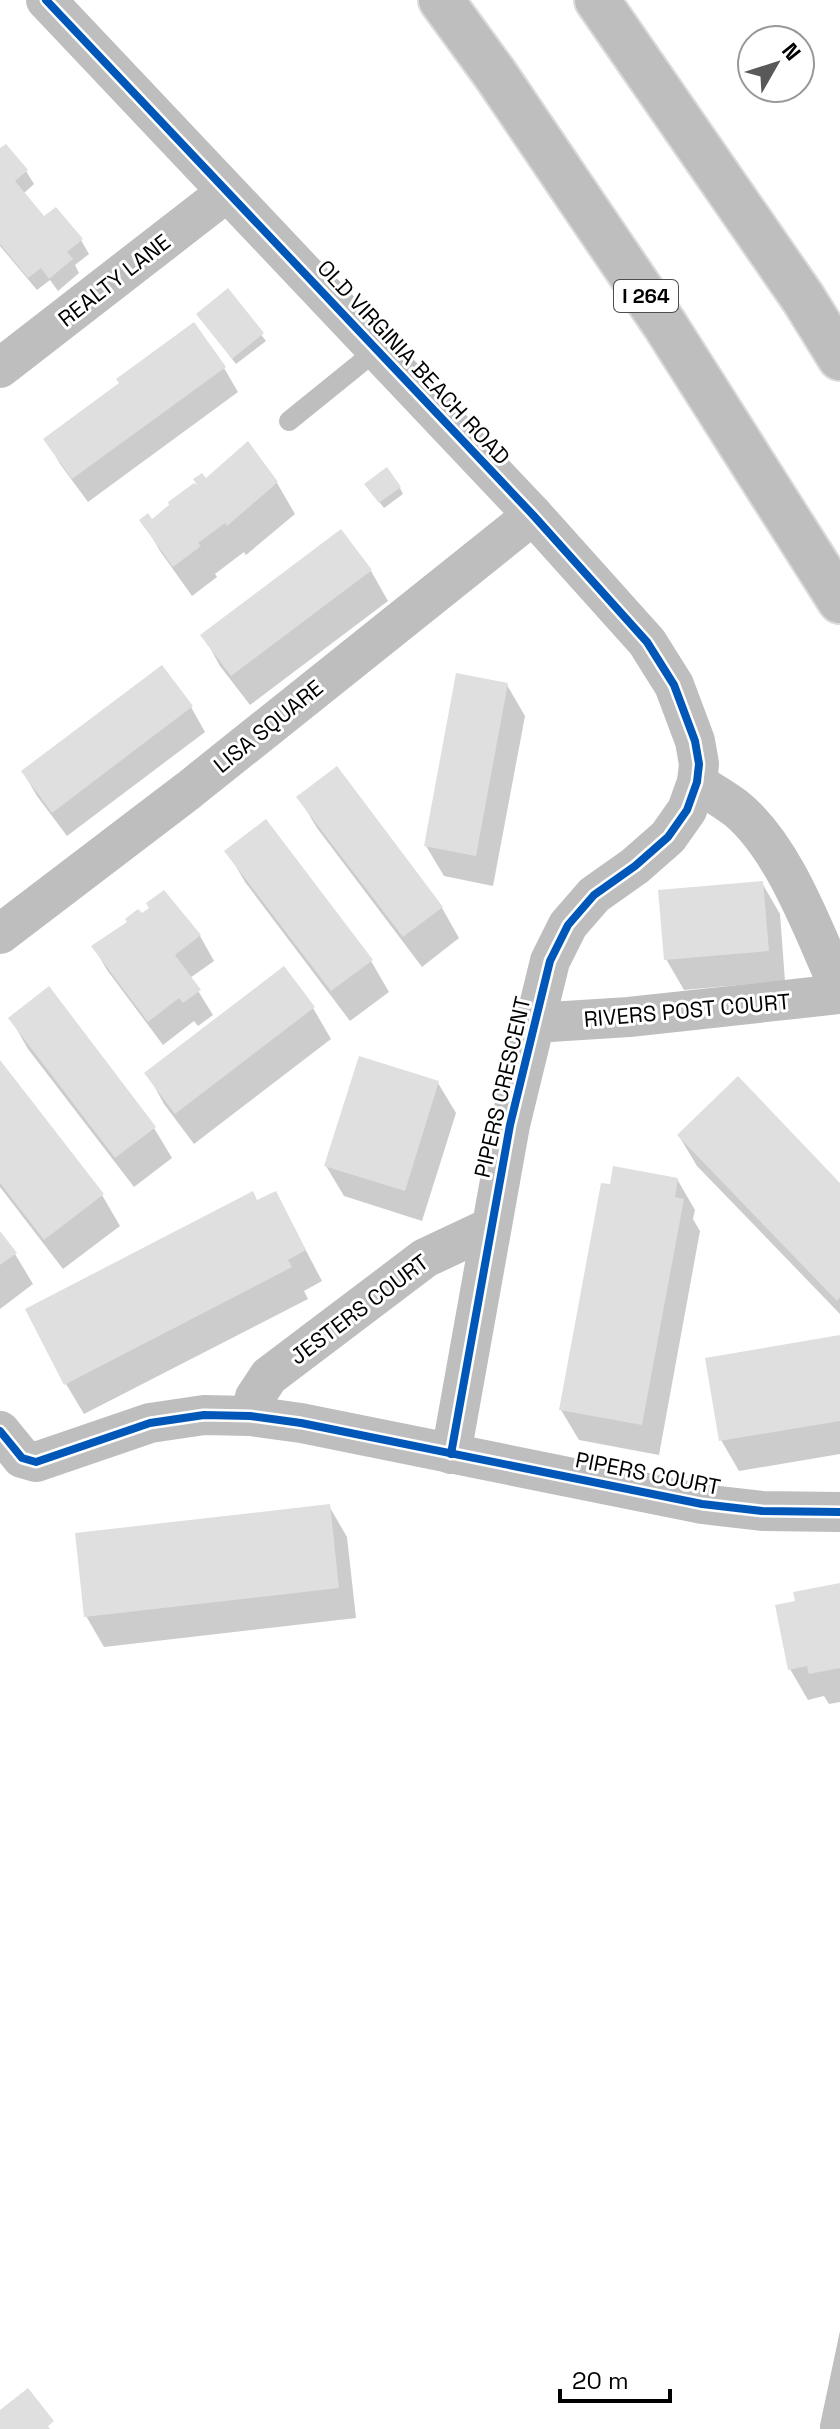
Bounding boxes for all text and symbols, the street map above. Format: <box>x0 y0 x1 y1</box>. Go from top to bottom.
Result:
north arrow <box>736 24 816 104</box>
text: N <box>776 37 807 66</box>
street label: REALTY LANE <box>52 227 176 333</box>
street label: OLD VIRGINIA BEACH ROAD <box>312 254 516 470</box>
road number: I 264 <box>614 280 678 312</box>
street label: LISA SQUARE <box>208 673 328 779</box>
street label: RIVERS POST COURT <box>583 987 791 1033</box>
street label: PIPERS CRESCENT <box>468 994 536 1180</box>
street label: JESTERS COURT <box>284 1248 434 1370</box>
street label: PIPERS COURT <box>573 1445 723 1501</box>
scale bar <box>560 2353 670 2403</box>
text: 20 m <box>572 2365 629 2396</box>

